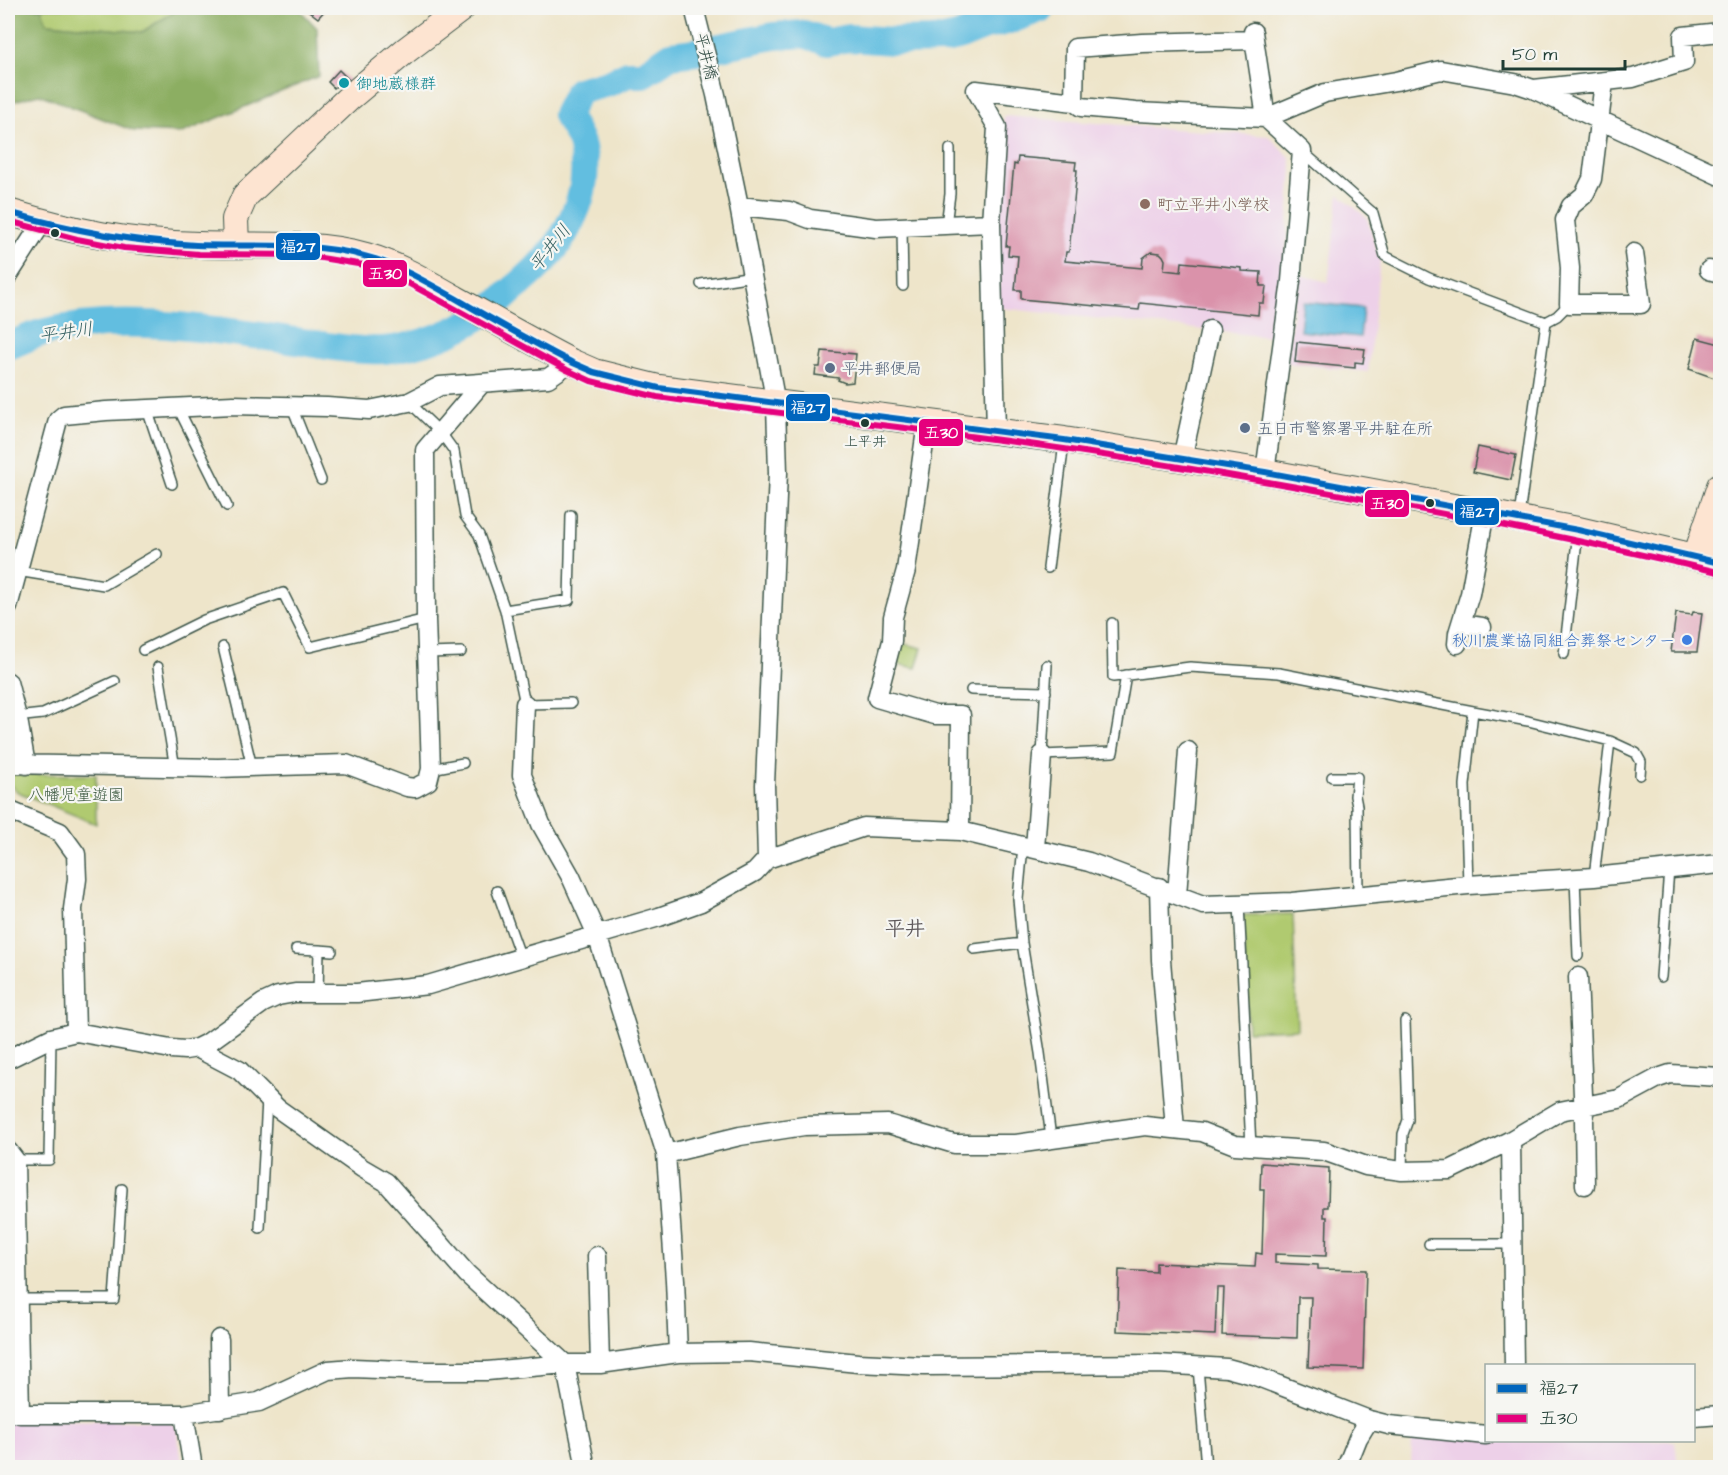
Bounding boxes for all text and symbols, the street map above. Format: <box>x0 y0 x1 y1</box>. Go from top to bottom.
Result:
street label: 平井橋 <box>690 30 723 82</box>
scale bar <box>1503 33 1624 71</box>
text: 50 m <box>1512 42 1557 67</box>
place label: 御地蔵様群 <box>356 73 436 95</box>
marker: 御地蔵様群 <box>337 76 351 90</box>
place label: 町立平井小学校 <box>1157 194 1269 216</box>
marker: 町立平井小学校 <box>1138 197 1152 211</box>
water label: 平井川 <box>524 219 577 277</box>
unlabelled marker <box>49 227 61 239</box>
line badge: 福27 <box>275 232 321 261</box>
text: 福27 <box>280 236 316 258</box>
line badge: 五30 <box>362 259 408 288</box>
text: 五30 <box>368 263 402 285</box>
water label: 平井川 <box>38 316 95 349</box>
place label: 平井郵便局 <box>842 358 922 380</box>
marker: 平井郵便局 <box>823 361 837 375</box>
line badge: 福27 <box>785 393 831 422</box>
text: 福27 <box>790 397 826 419</box>
marker: 上平井 <box>859 417 871 429</box>
line badge: 五30 <box>918 418 964 447</box>
place label: 五日市警察署平井駐在所 <box>1257 418 1433 440</box>
marker: 五日市警察署平井駐在所 <box>1238 421 1252 435</box>
text: 五30 <box>924 422 958 444</box>
place label: 上平井 <box>844 432 886 452</box>
line badge: 五30 <box>1364 489 1410 518</box>
text: 五30 <box>1370 493 1404 515</box>
unlabelled marker <box>1424 497 1436 509</box>
line badge: 福27 <box>1454 497 1500 526</box>
text: 福27 <box>1459 501 1495 523</box>
place label: 秋川農業協同組合葬祭センター <box>1452 630 1675 652</box>
marker: 秋川農業協同組合葬祭センター <box>1680 633 1694 647</box>
park label: 八幡児童遊園 <box>28 784 124 806</box>
district label: 平井 <box>885 915 925 943</box>
legend <box>1485 1364 1695 1442</box>
text: 福27 <box>1539 1376 1578 1401</box>
text: 五30 <box>1539 1406 1578 1431</box>

